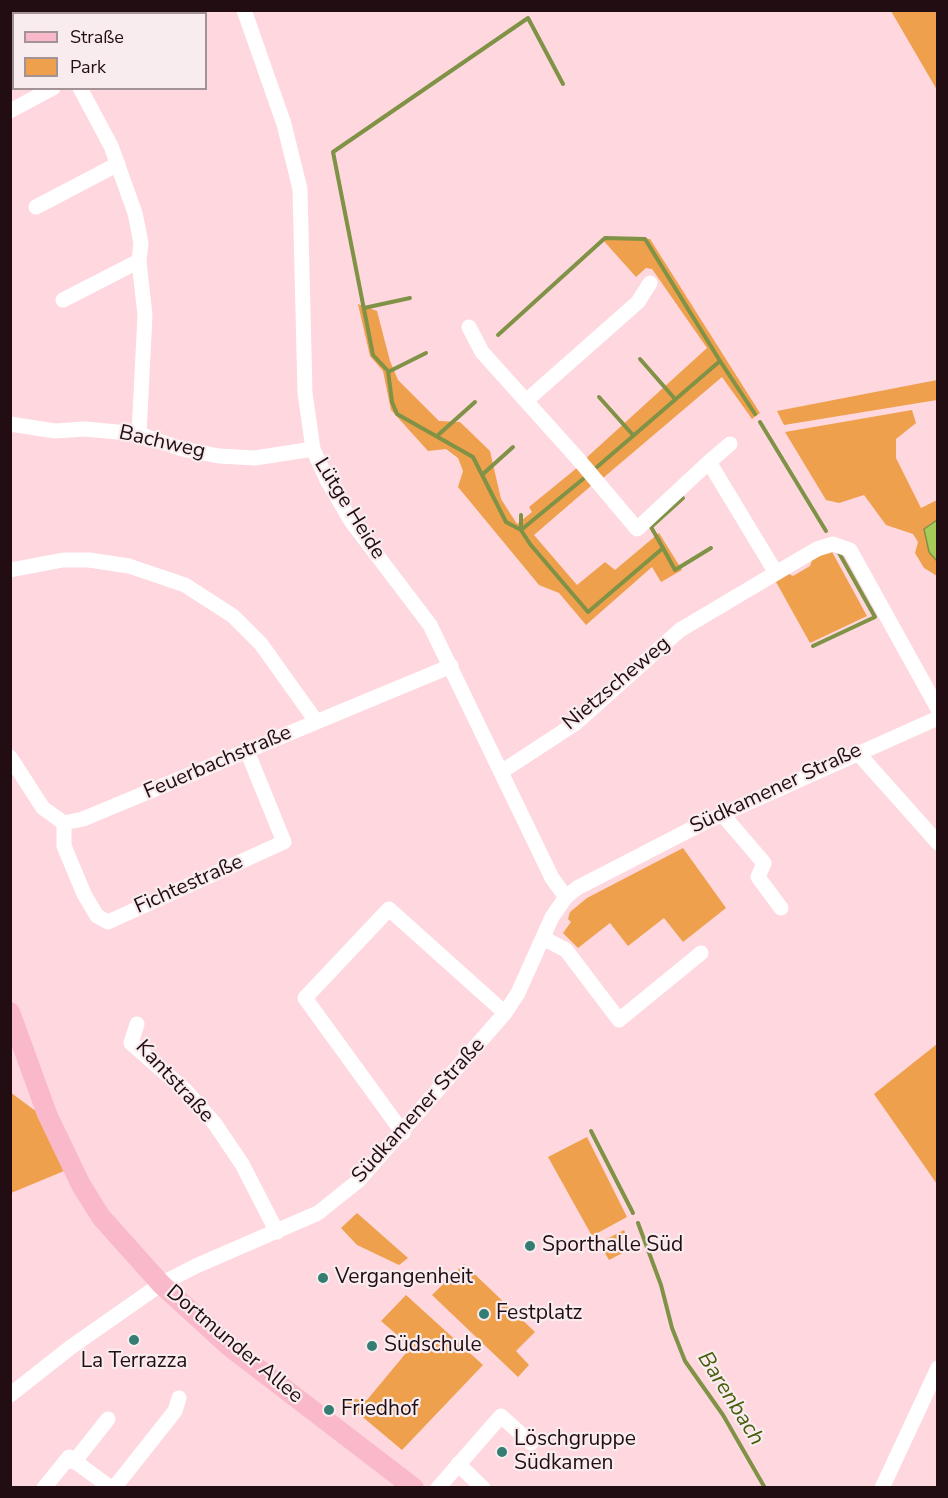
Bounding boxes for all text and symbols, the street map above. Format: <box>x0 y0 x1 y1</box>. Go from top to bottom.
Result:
legend <box>12 12 207 90</box>
text: Straße <box>70 25 124 49</box>
text: Park <box>70 55 106 79</box>
street label: Bachweg <box>116 421 208 465</box>
street label: Lütge Heide <box>308 454 390 564</box>
street label: Nietzscheweg <box>558 632 676 736</box>
street label: Feuerbachstraße <box>140 721 296 805</box>
street label: Südkamener Straße <box>686 738 866 840</box>
street label: Fichtestraße <box>131 850 247 920</box>
street label: Südkamener Straße <box>347 1033 491 1189</box>
street label: Kantstraße <box>129 1036 219 1128</box>
place label: Sporthalle Süd <box>542 1233 683 1259</box>
marker: Sporthalle Süd <box>523 1239 537 1253</box>
place label: Vergangenheit <box>335 1265 473 1291</box>
marker: Vergangenheit <box>316 1271 330 1285</box>
street label: Dortmunder Allee <box>161 1280 307 1410</box>
place label: Festplatz <box>496 1301 582 1327</box>
marker: Festplatz <box>477 1307 491 1321</box>
marker: La Terrazza <box>127 1333 141 1347</box>
place label: Südschule <box>384 1333 482 1359</box>
marker: Südschule <box>365 1339 379 1353</box>
water label: Barenbach <box>691 1347 769 1451</box>
place label: La Terrazza <box>81 1349 187 1375</box>
place label: Friedhof <box>341 1397 419 1423</box>
marker: Friedhof <box>322 1403 336 1417</box>
place label: Löschgruppe Südkamen <box>514 1427 636 1477</box>
marker: Löschgruppe Südkamen <box>495 1445 509 1459</box>

